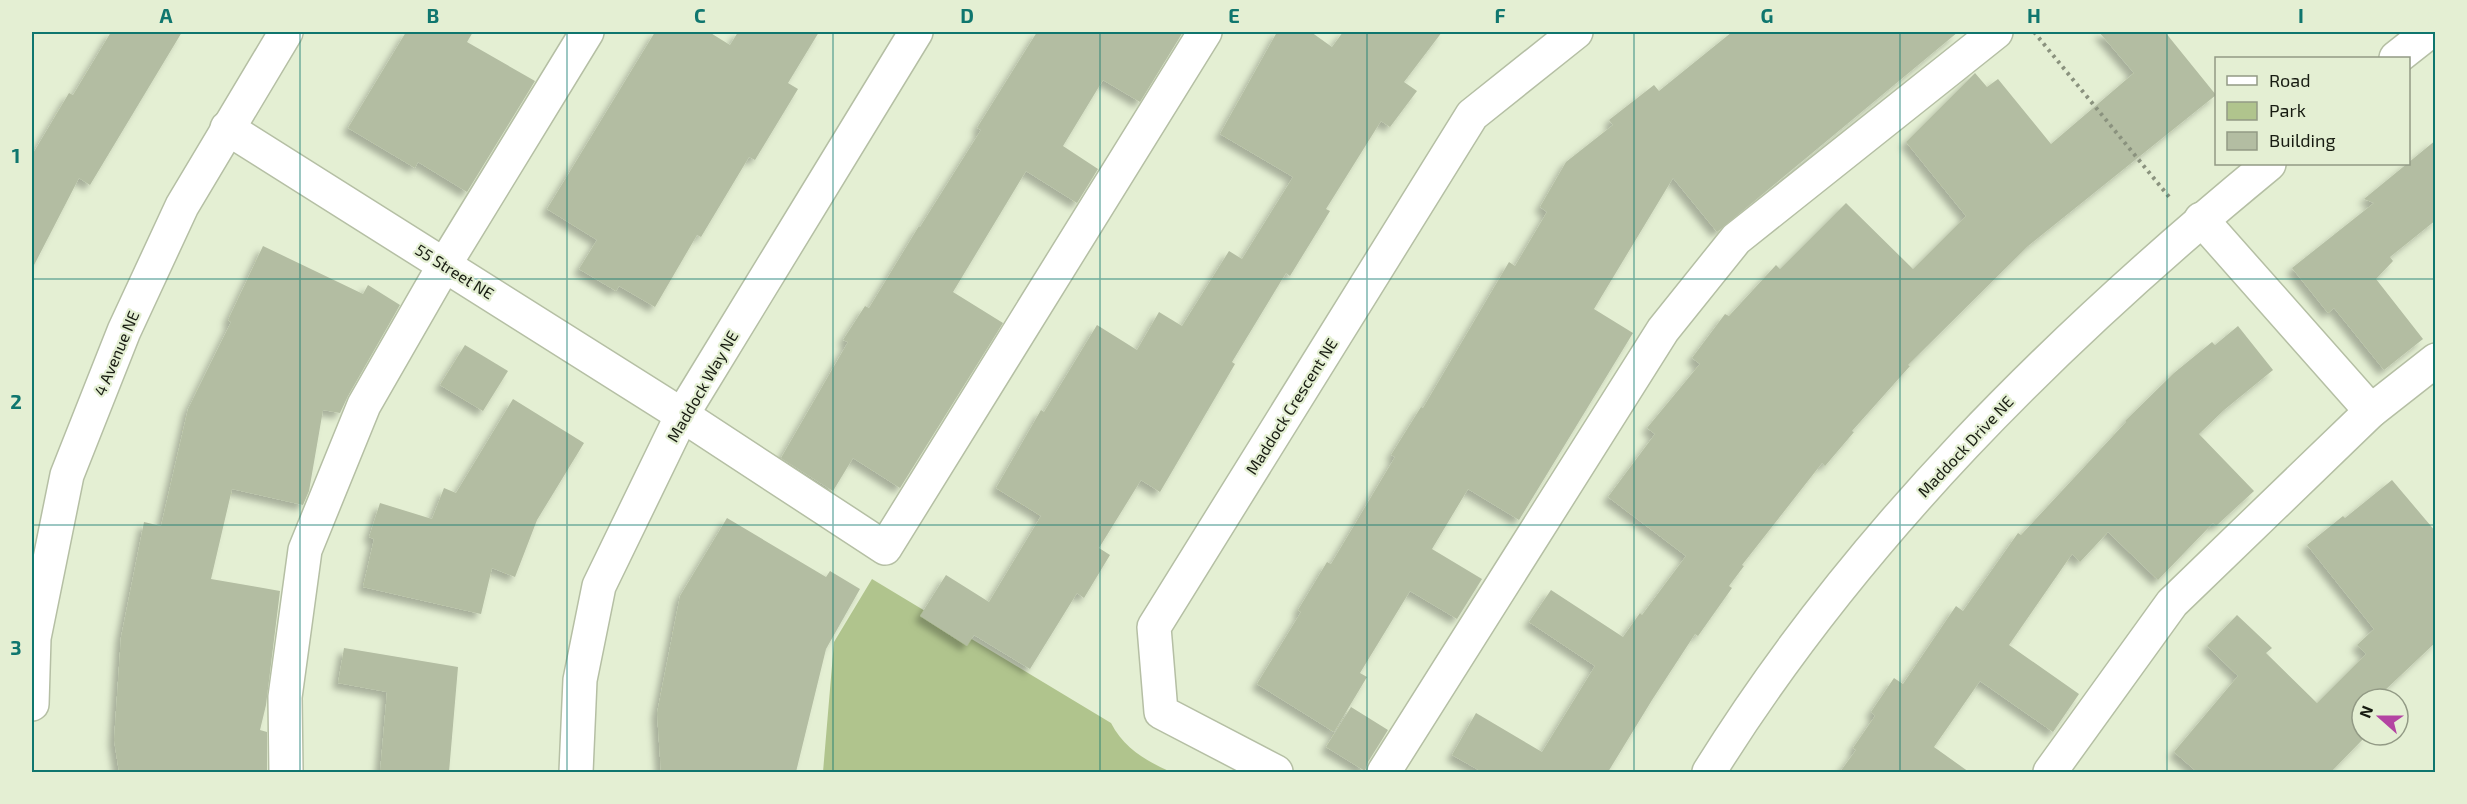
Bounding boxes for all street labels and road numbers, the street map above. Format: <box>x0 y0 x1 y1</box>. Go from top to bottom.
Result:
street label: 55 Street NE <box>412 239 498 303</box>
street label: 4 Avenue NE <box>90 308 142 398</box>
street label: Maddock Way NE <box>662 327 742 445</box>
street label: Maddock Crescent NE <box>1241 334 1341 478</box>
street label: Maddock Drive NE <box>1913 391 2017 501</box>

